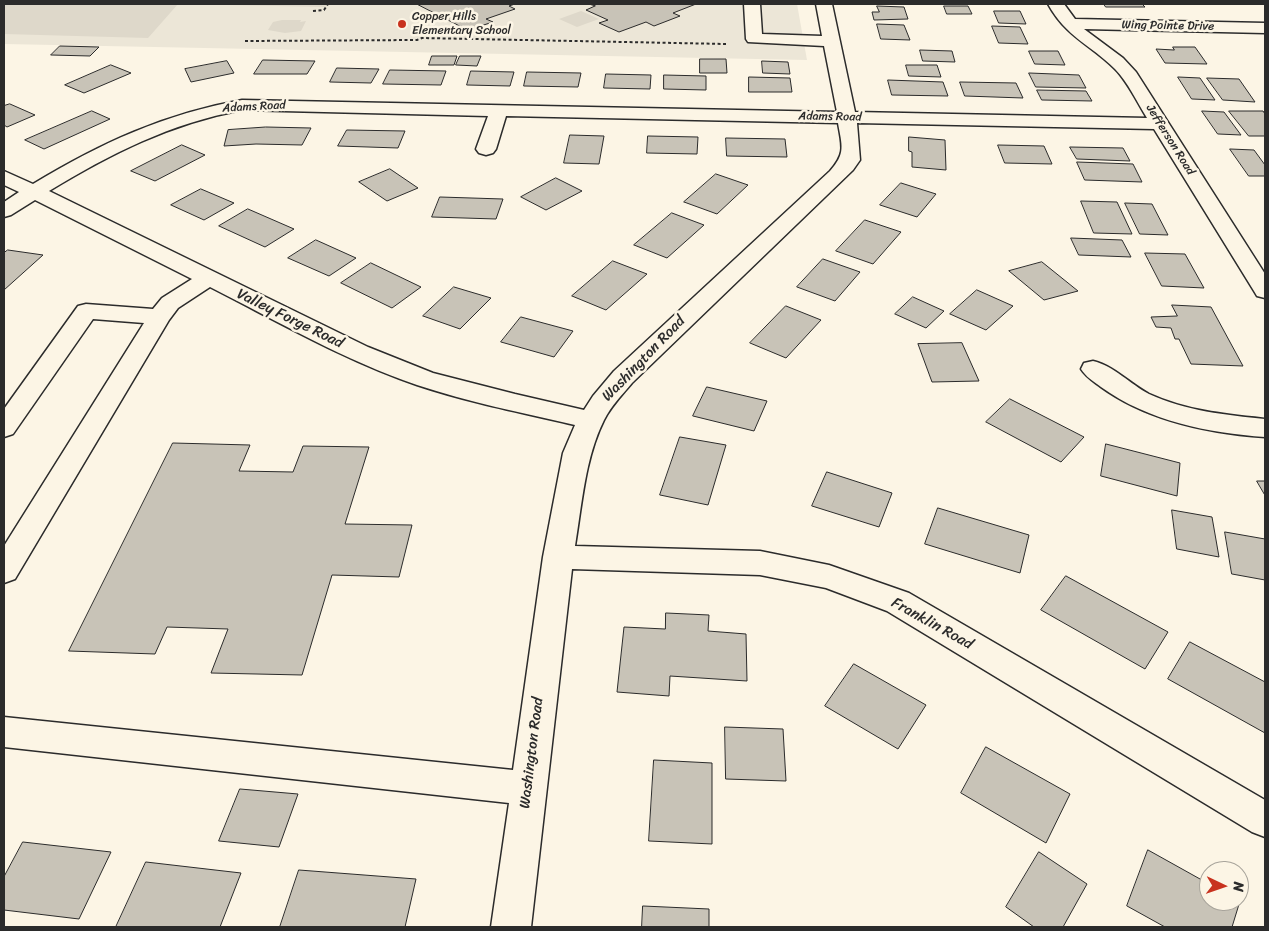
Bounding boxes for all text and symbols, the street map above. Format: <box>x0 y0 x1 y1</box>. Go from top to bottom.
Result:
place label: Copper Hills Elementary School <box>412 10 511 38</box>
marker: Copper Hills Elementary School <box>396 18 408 30</box>
street label: Wing Pointe Drive <box>1122 18 1214 34</box>
street label: Adams Road <box>222 98 286 116</box>
street label: Jefferson Road <box>1143 102 1197 178</box>
street label: Adams Road <box>798 109 862 125</box>
street label: Valley Forge Road <box>234 285 346 353</box>
street label: Washington Road <box>599 313 689 405</box>
street label: Franklin Road <box>888 594 976 654</box>
street label: Washington Road <box>516 696 548 810</box>
north arrow <box>1199 861 1249 911</box>
text: N <box>1226 881 1251 892</box>

